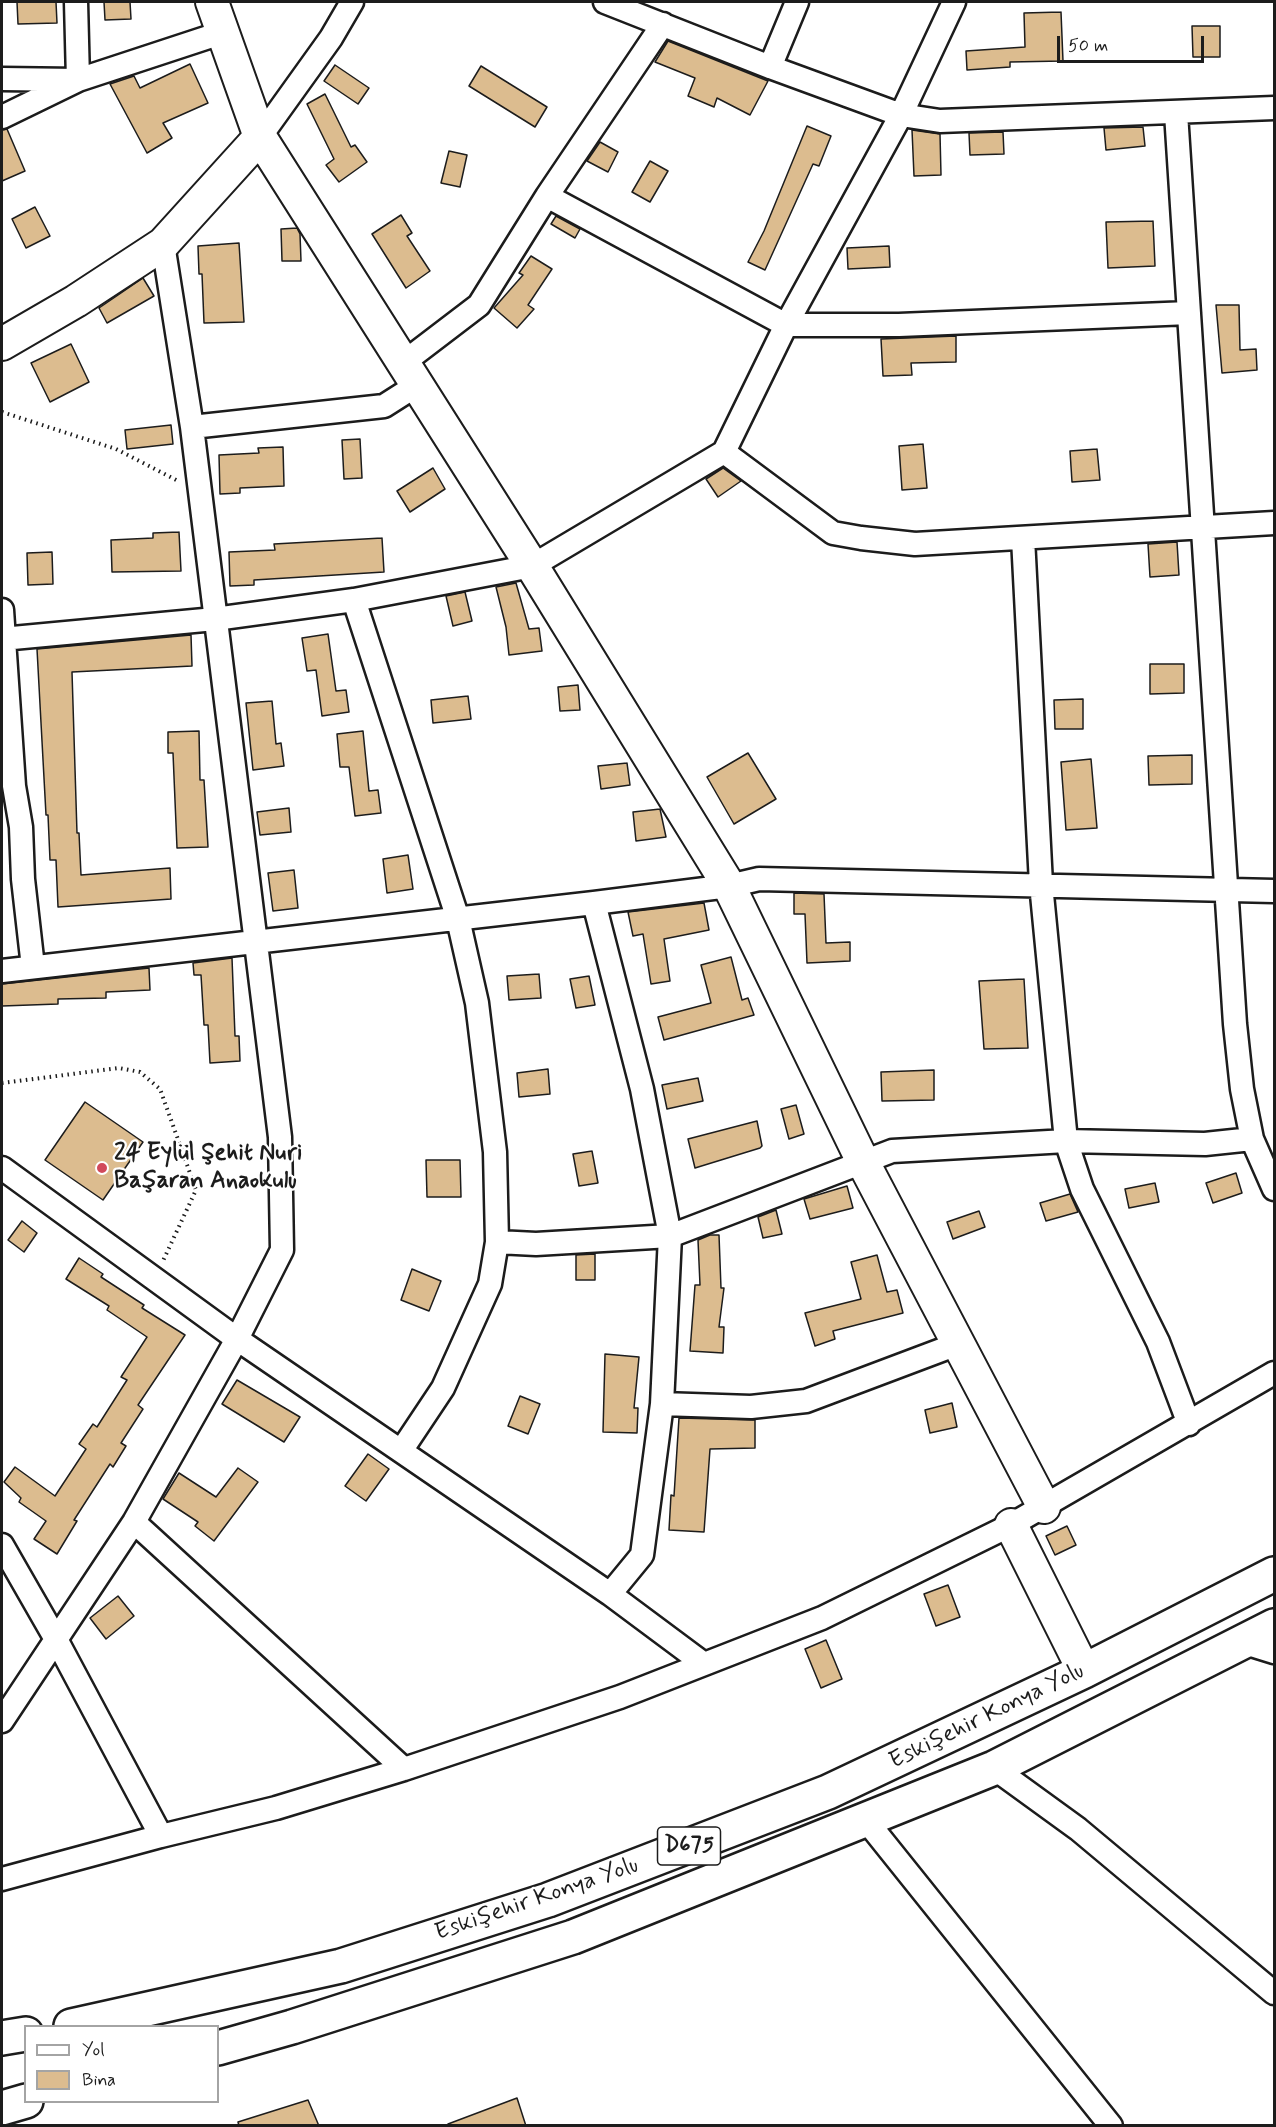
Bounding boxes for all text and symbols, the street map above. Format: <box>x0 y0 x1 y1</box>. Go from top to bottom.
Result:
scale bar <box>1060 24 1207 62</box>
text: 50 m <box>1068 34 1108 58</box>
place label: 24 Eylül Şehit Nuri Başaran Anaokulu <box>114 1140 302 1196</box>
marker: 24 Eylül Şehit Nuri Başaran Anaokulu <box>95 1161 109 1175</box>
street label: Eskişehir Konya Yolu <box>885 1657 1089 1777</box>
road number: D675 <box>658 1827 720 1865</box>
street label: Eskişehir Konya Yolu <box>432 1852 642 1948</box>
legend <box>24 2025 219 2103</box>
text: Yol <box>82 2038 105 2062</box>
text: Bina <box>82 2068 116 2092</box>

